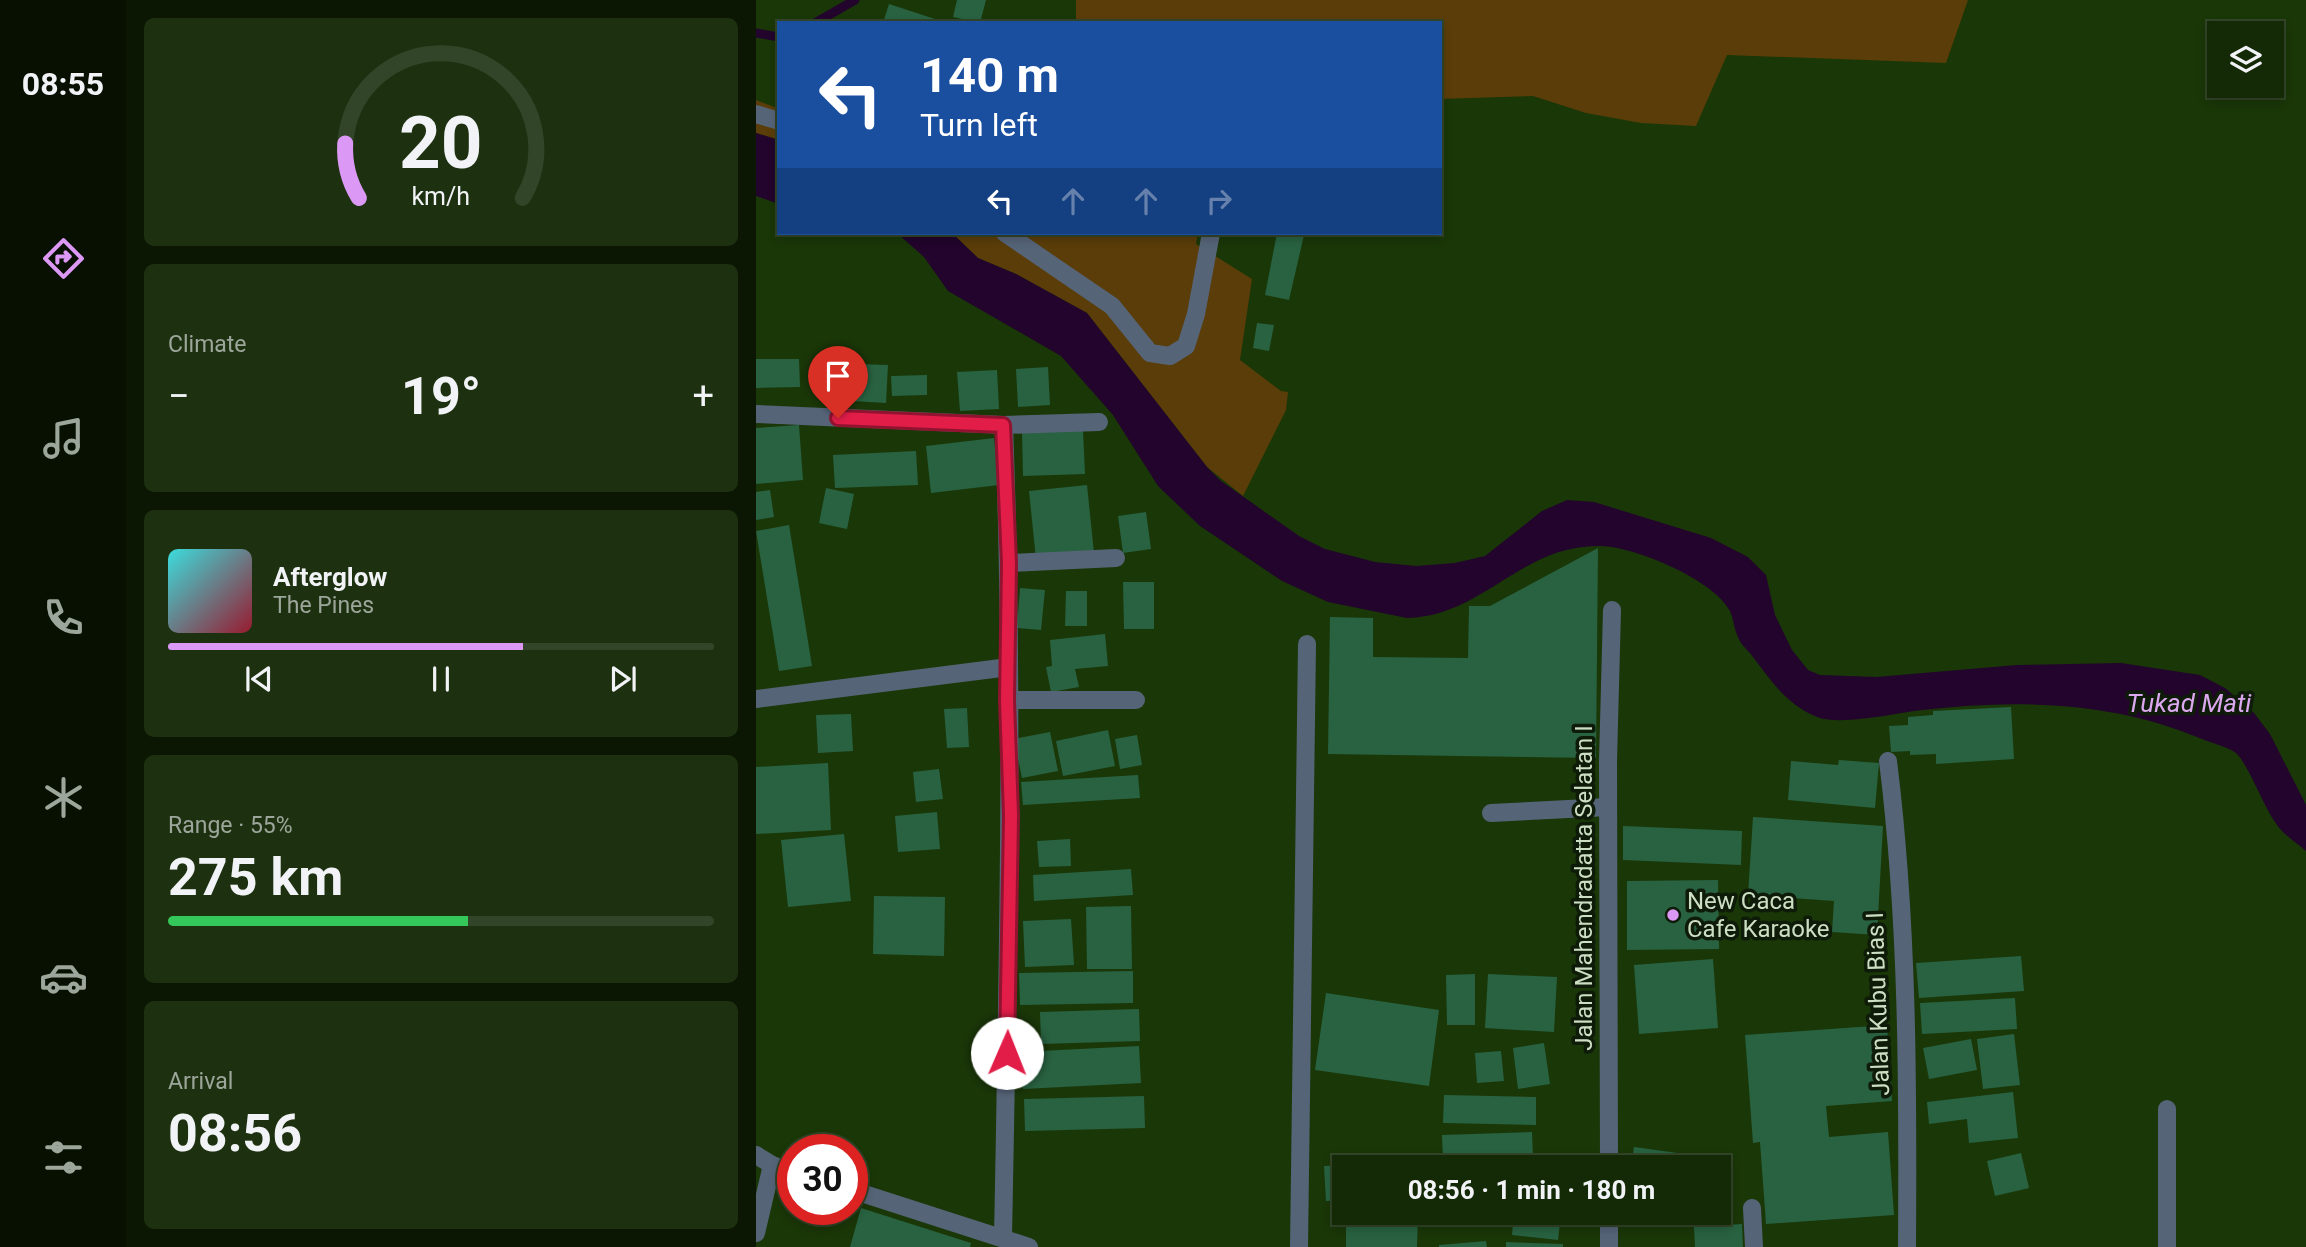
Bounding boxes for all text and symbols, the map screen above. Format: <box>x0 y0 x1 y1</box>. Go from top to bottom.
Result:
map controls <box>2207 21 2284 98</box>
button: layers <box>2207 21 2284 98</box>
text: 140 m <box>920 47 1059 104</box>
icon: left <box>805 49 896 140</box>
text: 08:55 <box>22 65 104 103</box>
text: 20 <box>399 100 483 186</box>
text: Turn left <box>920 106 1038 144</box>
text: km/h <box>412 182 470 211</box>
icon: left <box>981 182 1019 220</box>
icon: ahead <box>1054 182 1092 220</box>
icon: ahead <box>1127 182 1165 220</box>
icon: right <box>1200 182 1238 220</box>
icon: directions <box>39 234 88 283</box>
text: Climate <box>168 331 247 358</box>
pin <box>808 346 868 418</box>
icon: arrive <box>819 357 857 395</box>
text: 19° <box>401 366 481 427</box>
text: − <box>168 374 190 418</box>
text: + <box>692 374 714 418</box>
icon: music <box>39 414 88 463</box>
text: Afterglow <box>273 562 387 592</box>
text: The Pines <box>273 592 374 619</box>
icon: phone <box>39 593 88 642</box>
icon: previous <box>240 660 278 698</box>
icon: pause <box>422 660 460 698</box>
icon: next <box>604 660 642 698</box>
water label: Tukad Mati <box>2127 688 2252 718</box>
street label: Jalan Mahendradatta Selatan I <box>1570 725 1598 1051</box>
icon: climate <box>39 773 88 822</box>
text: Range · 55% <box>168 812 293 839</box>
text: 275 km <box>168 847 343 908</box>
place label: New Caca Cafe Karaoke <box>1687 887 1830 943</box>
marker: New Caca Cafe Karaoke <box>1665 907 1681 923</box>
street label: Jalan Kubu Bias I <box>1861 912 1895 1096</box>
icon: car <box>39 953 88 1002</box>
position arrow <box>970 1016 1044 1090</box>
text: Arrival <box>168 1068 233 1095</box>
text: 08:56 <box>168 1103 302 1164</box>
icon: filters <box>39 1133 88 1182</box>
speed limit sign: 30 <box>777 1134 868 1225</box>
text: 08:56 · 1 min · 180 m <box>1408 1175 1655 1205</box>

